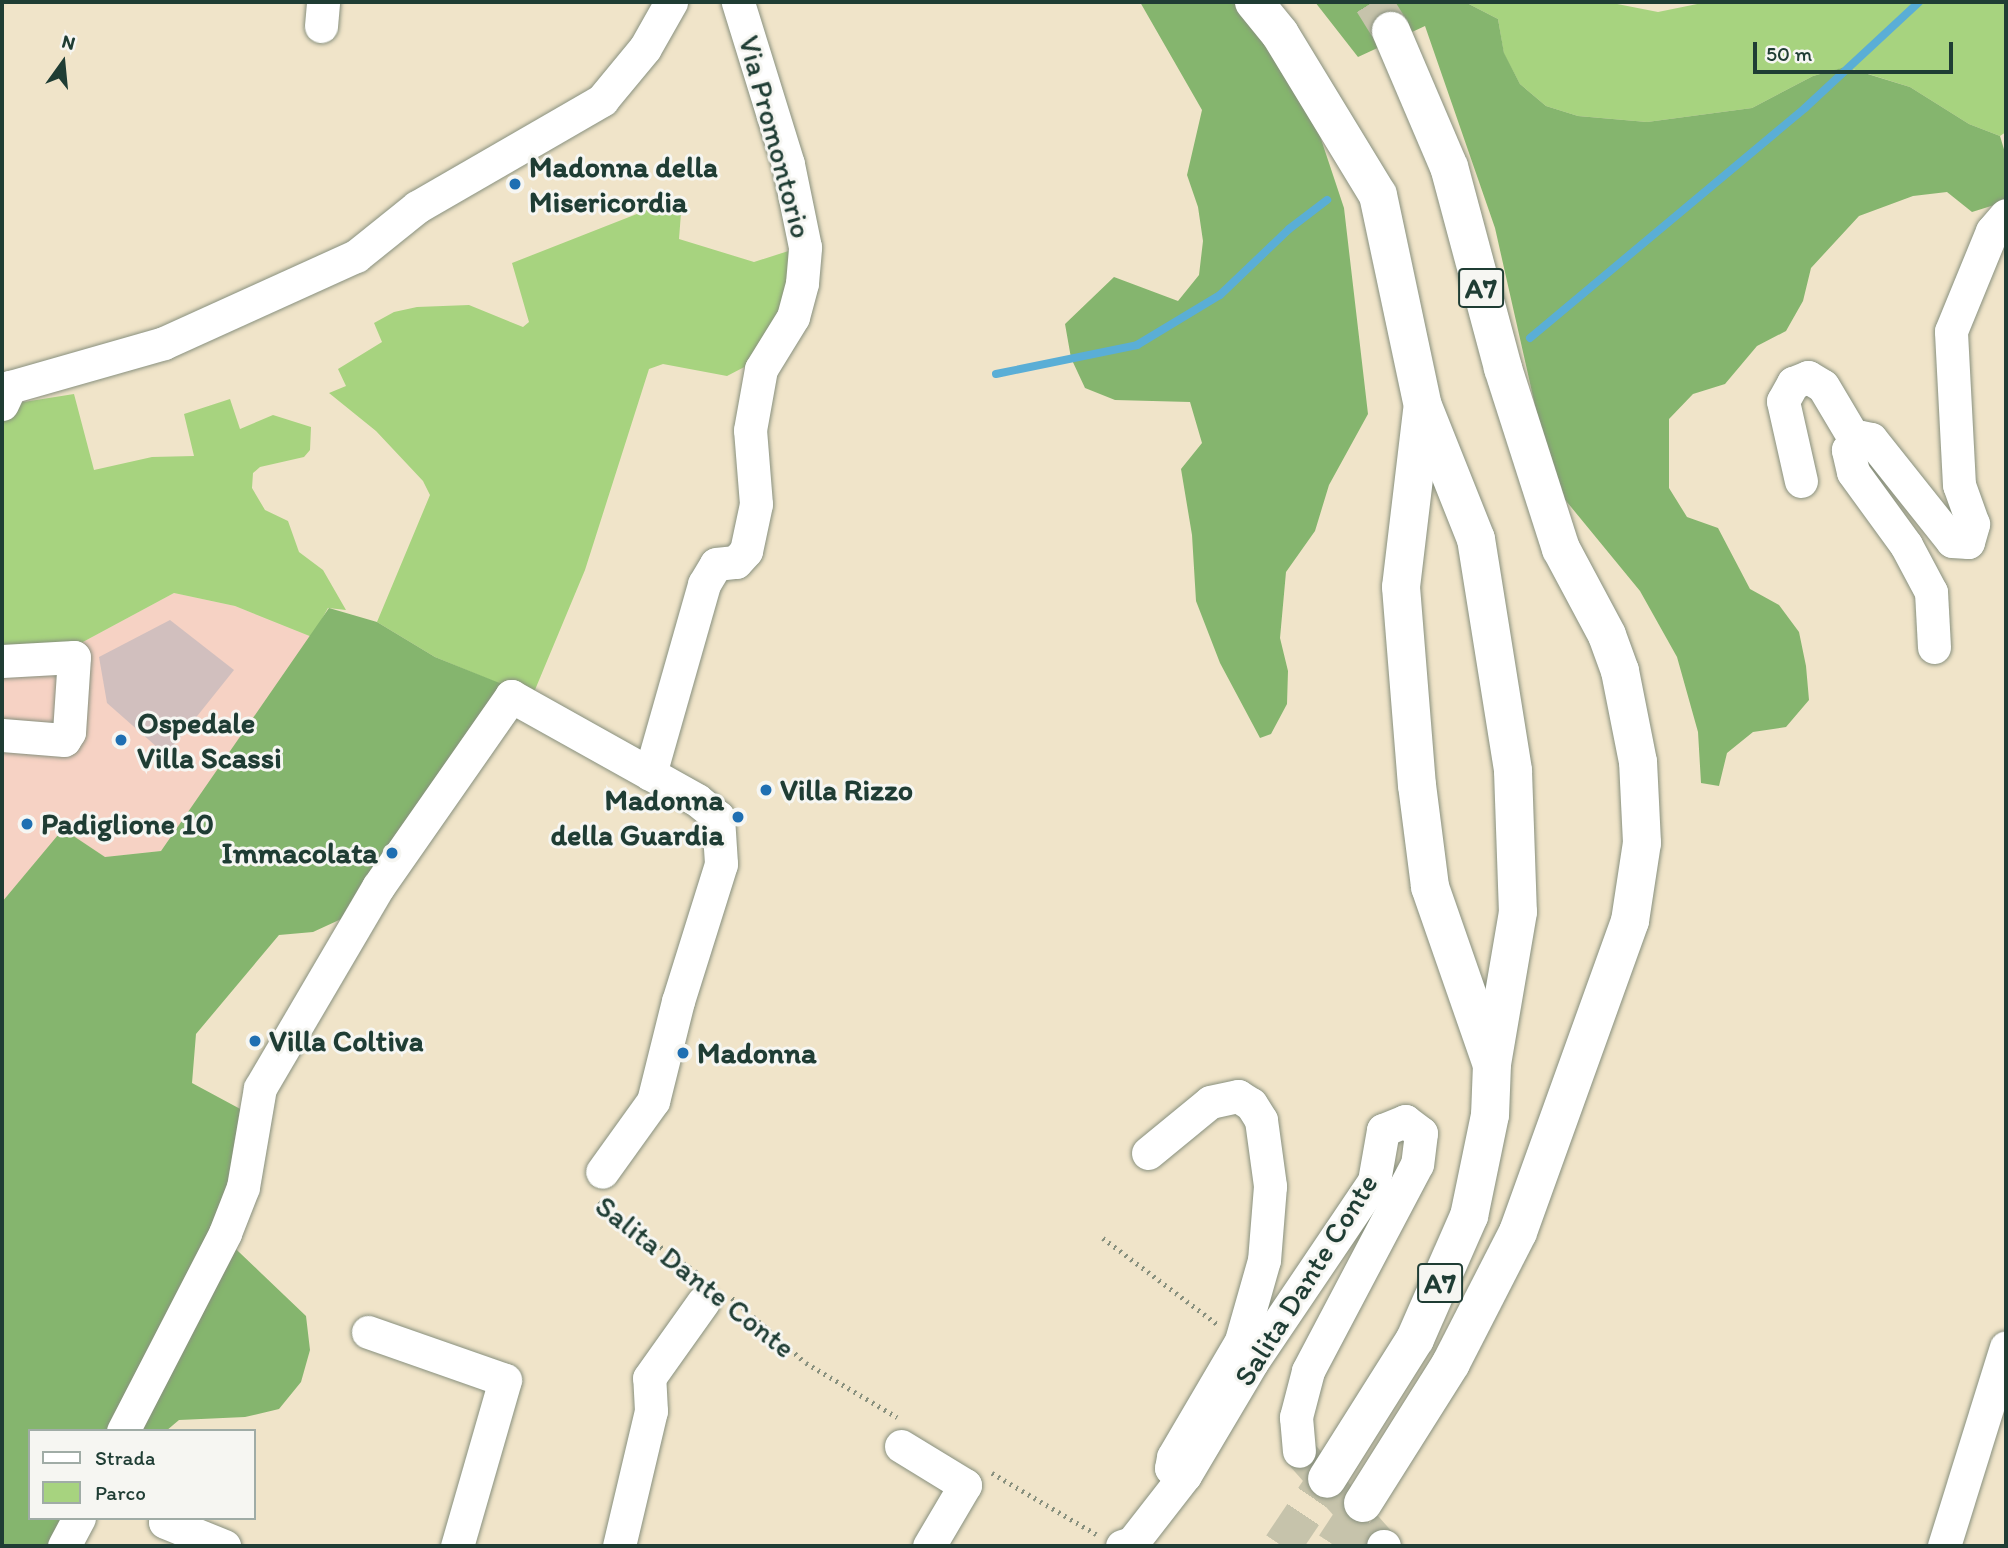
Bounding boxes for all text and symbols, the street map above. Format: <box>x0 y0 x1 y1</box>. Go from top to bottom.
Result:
north arrow <box>28 28 98 98</box>
scale bar <box>1756 28 1955 72</box>
text: N <box>59 29 78 55</box>
street label: Via Promontorio <box>731 32 819 242</box>
text: 50 m <box>1766 41 1812 66</box>
place label: Madonna della Misericordia <box>529 149 718 220</box>
marker: Madonna della Misericordia <box>507 176 523 192</box>
road number: A7 <box>1456 264 1506 312</box>
place label: Ospedale Villa Scassi <box>137 705 282 776</box>
marker: Ospedale Villa Scassi <box>111 730 131 750</box>
place label: Villa Rizzo <box>780 772 912 808</box>
place label: Madonna della Guardia <box>552 782 724 852</box>
marker: Villa Rizzo <box>758 782 774 798</box>
place label: Padiglione 10 <box>41 806 214 842</box>
marker: Madonna della Guardia <box>730 809 746 825</box>
marker: Padiglione 10 <box>19 816 35 832</box>
place label: Immacolata <box>222 835 378 871</box>
marker: Immacolata <box>384 845 400 861</box>
place label: Villa Coltiva <box>269 1023 424 1059</box>
marker: Villa Coltiva <box>247 1033 263 1049</box>
place label: Madonna <box>697 1035 817 1071</box>
marker: Madonna <box>675 1045 691 1061</box>
street label: Salita Dante Conte <box>1226 1167 1386 1393</box>
street label: Salita Dante Conte <box>588 1188 802 1366</box>
road number: A7 <box>1416 1258 1464 1308</box>
legend <box>28 1429 256 1520</box>
text: Strada <box>95 1445 155 1470</box>
text: Parco <box>95 1480 146 1505</box>

